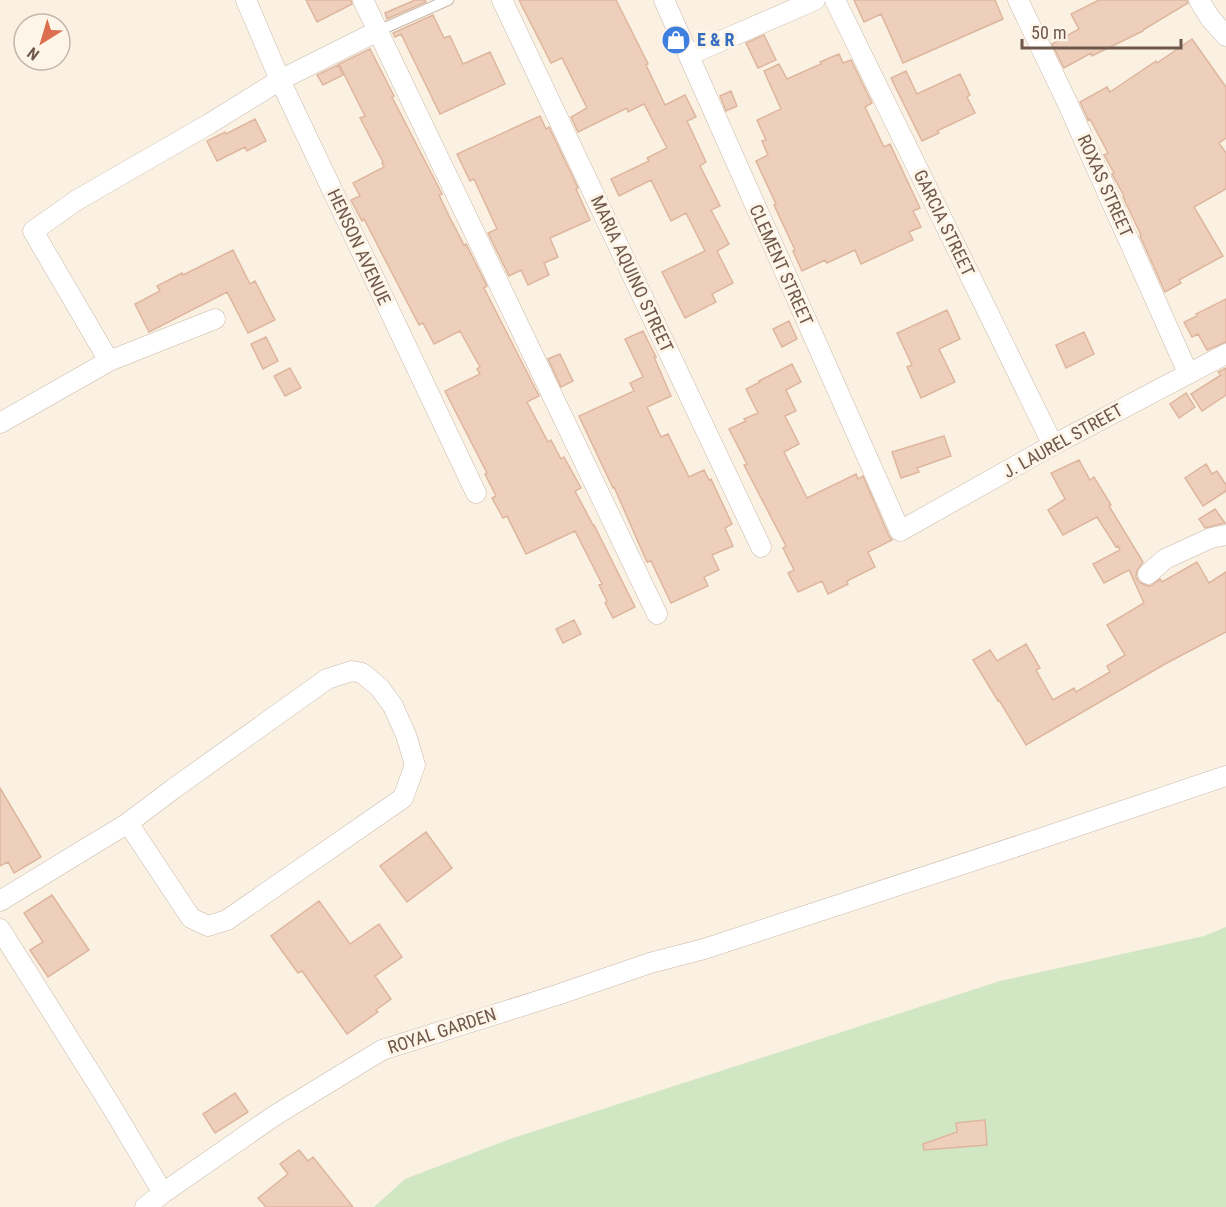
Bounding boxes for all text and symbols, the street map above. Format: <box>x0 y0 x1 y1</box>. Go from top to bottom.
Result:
north arrow <box>12 12 72 72</box>
scale bar <box>1022 12 1181 50</box>
text: 50 m <box>1031 22 1066 43</box>
shop icon: E & R <box>660 24 692 56</box>
place label: E & R <box>697 29 735 50</box>
text: N <box>24 43 43 64</box>
street label: ROXAS STREET <box>1074 131 1137 240</box>
street label: GARCIA STREET <box>910 166 979 279</box>
street label: HENSON AVENUE <box>323 185 396 308</box>
street label: MARIA AQUINO STREET <box>587 192 678 355</box>
street label: CLEMENT STREET <box>745 201 817 328</box>
street label: J. LAUREL STREET <box>999 399 1126 482</box>
street label: ROYAL GARDEN <box>385 1003 499 1058</box>

